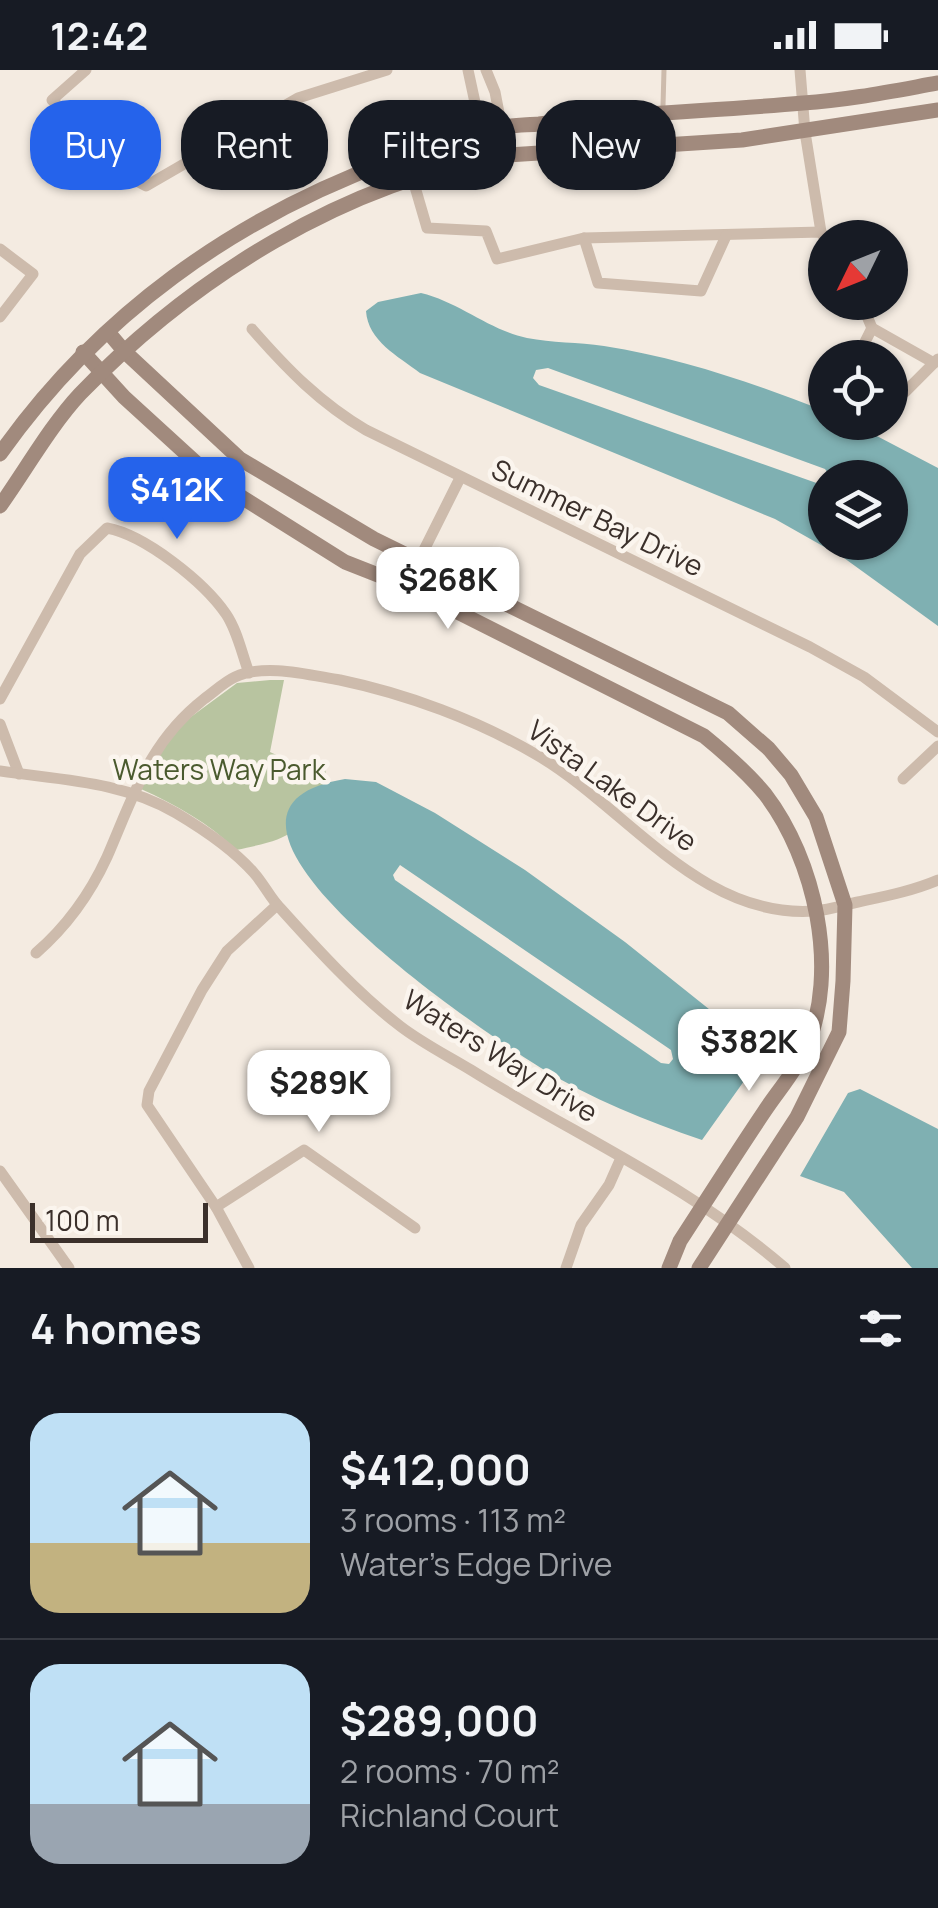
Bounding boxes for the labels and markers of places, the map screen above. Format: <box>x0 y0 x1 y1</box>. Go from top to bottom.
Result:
pin: $412K <box>107 457 247 542</box>
pin: $268K <box>378 547 518 632</box>
pin: $382K <box>679 1009 819 1094</box>
pin: $289K <box>249 1050 389 1135</box>

